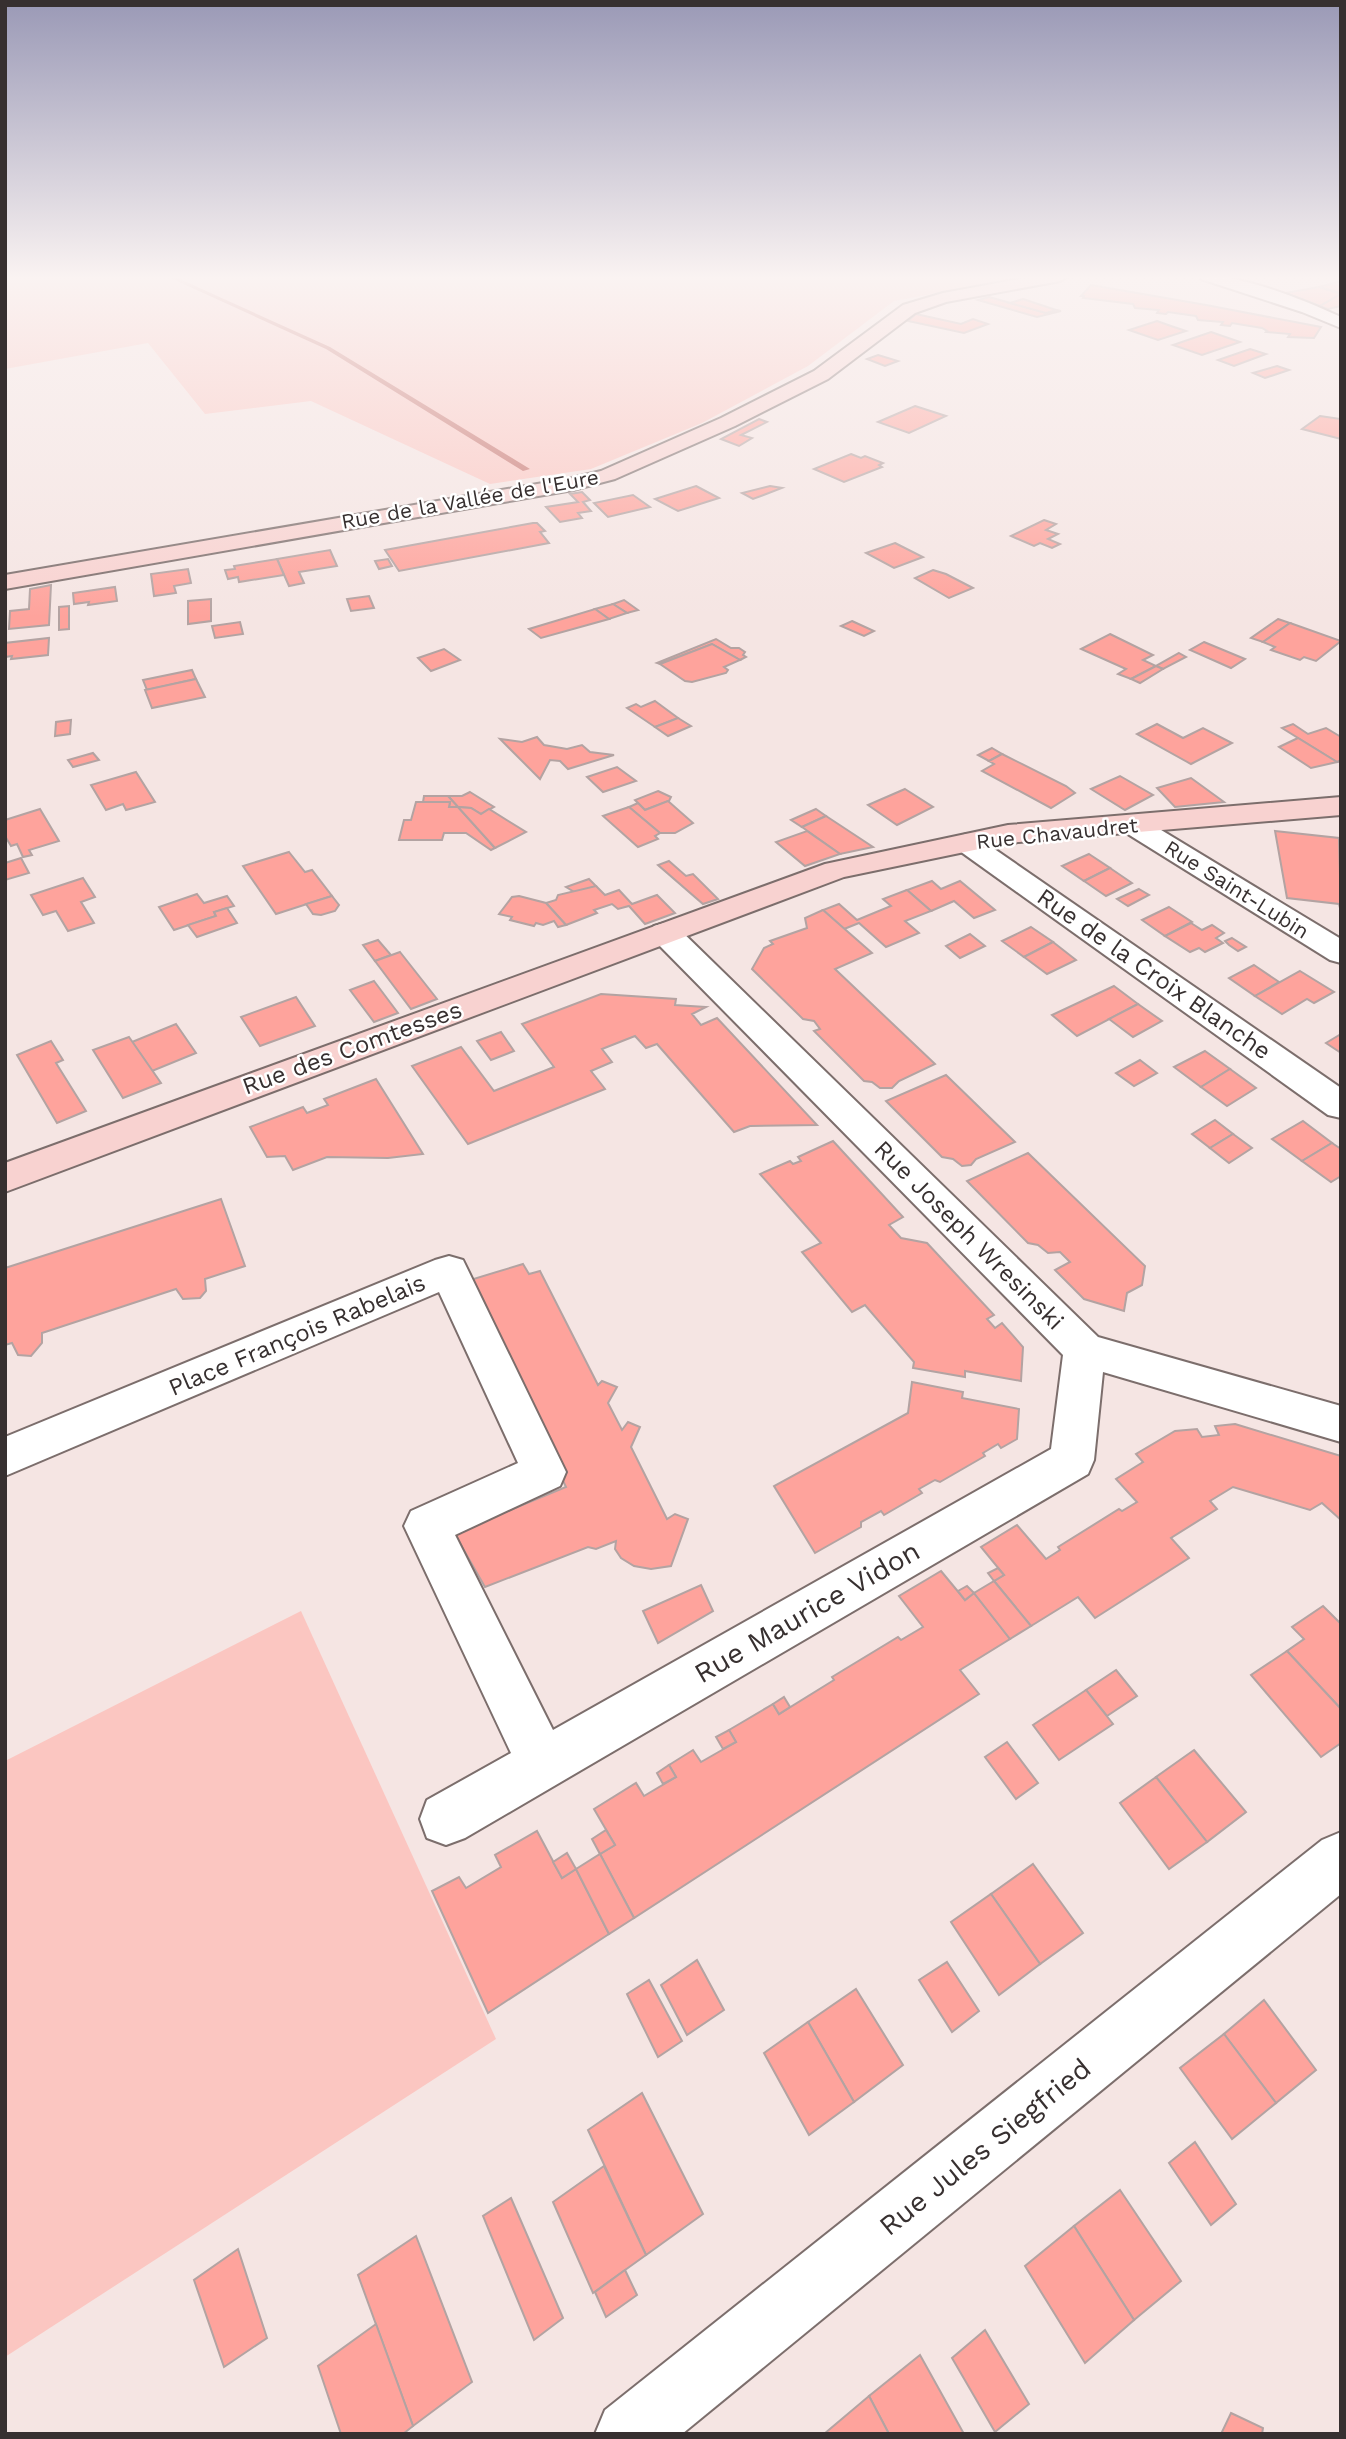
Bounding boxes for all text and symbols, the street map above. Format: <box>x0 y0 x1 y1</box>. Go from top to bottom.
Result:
street label: Rue de la Vallée de l'Eure <box>339 464 601 534</box>
street label: Rue Chavaudret <box>975 812 1139 854</box>
street label: Rue Saint-Lubin <box>1160 834 1314 944</box>
street label: Rue de la Croix Blanche <box>1032 883 1276 1065</box>
street label: Rue des Comtesses <box>238 995 466 1101</box>
street label: Rue Joseph Wresinski <box>869 1135 1069 1335</box>
street label: Place François Rabelais <box>164 1268 430 1402</box>
street label: Rue Maurice Vidon <box>688 1534 926 1690</box>
street label: Rue Jules Siegfried <box>873 2052 1097 2242</box>

